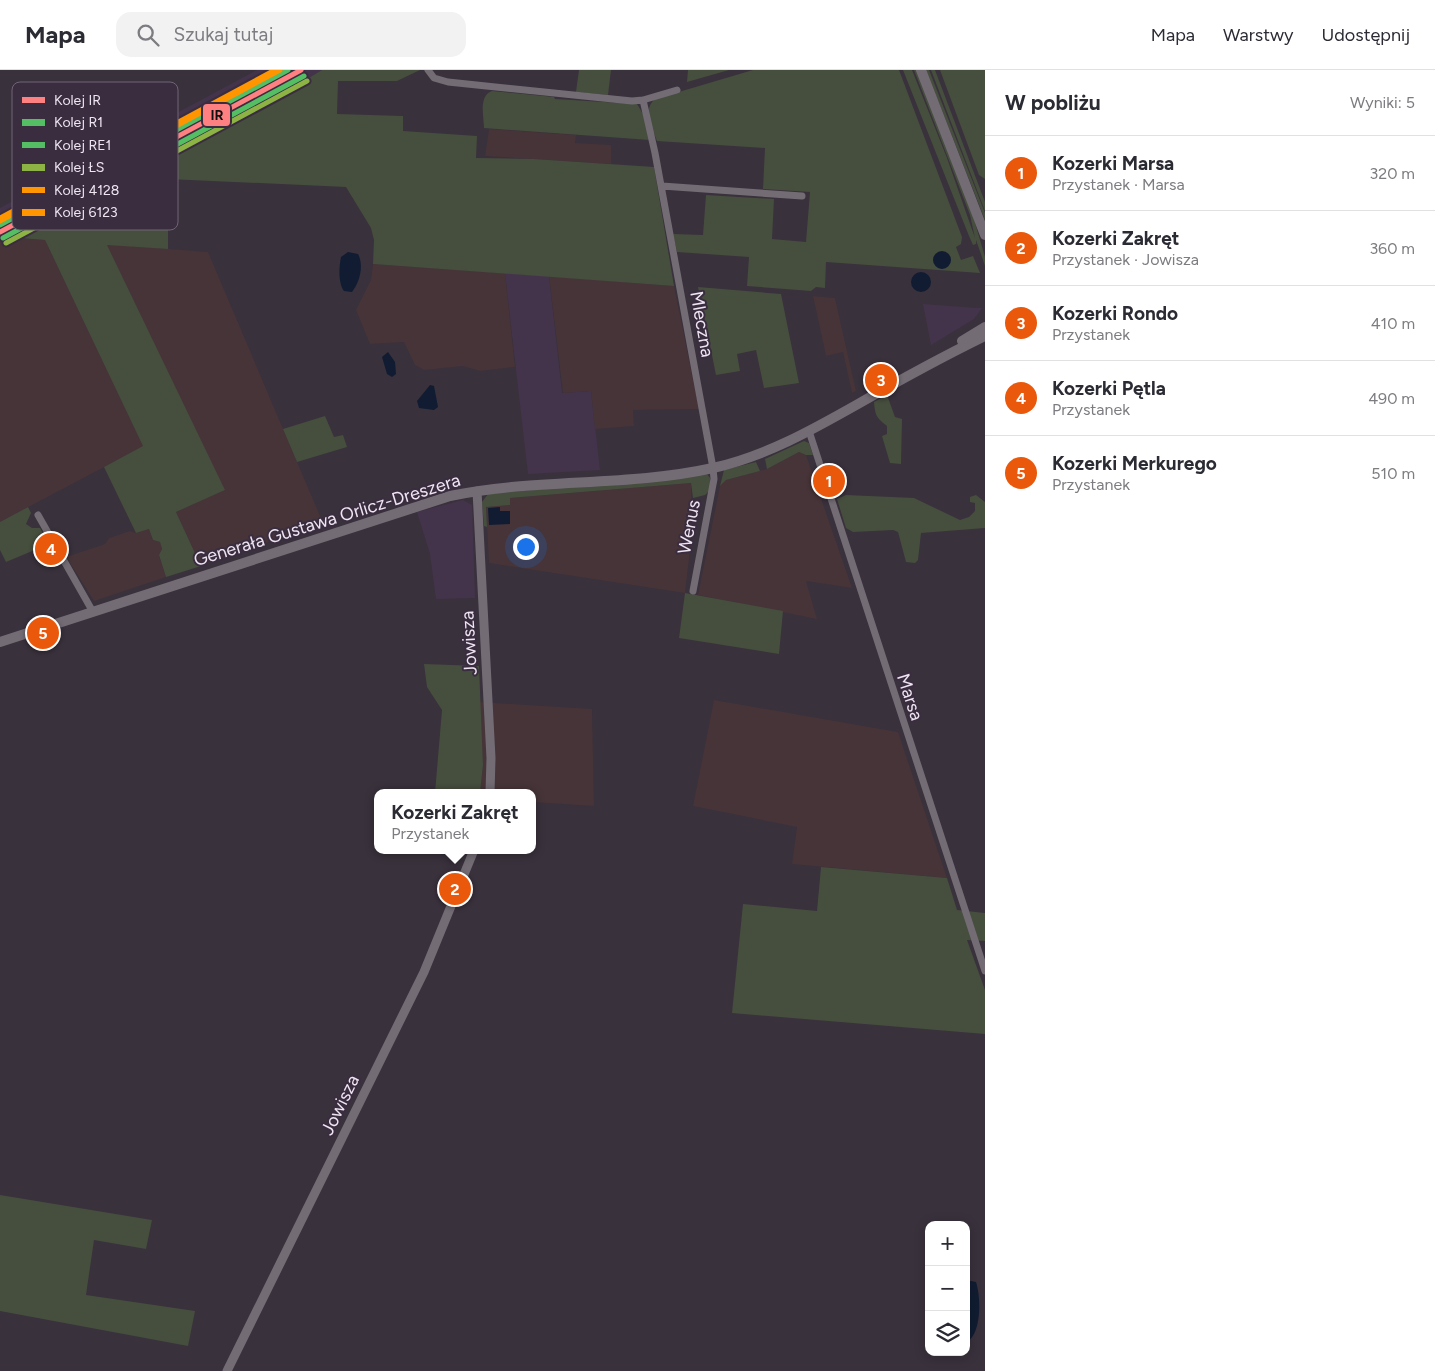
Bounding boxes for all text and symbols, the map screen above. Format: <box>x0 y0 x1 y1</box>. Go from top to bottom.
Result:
search box <box>116 12 466 57</box>
text: Mapa <box>25 20 86 49</box>
icon: search <box>134 21 162 49</box>
text: Szukaj tutaj <box>174 23 273 46</box>
text: Mapa <box>1151 24 1195 46</box>
text: Warstwy <box>1223 24 1294 46</box>
text: Udostępnij <box>1322 24 1410 46</box>
legend <box>12 82 178 230</box>
text: W pobliżu <box>1005 90 1101 115</box>
text: Kolej IR <box>54 92 101 109</box>
text: Wyniki: 5 <box>1350 93 1415 112</box>
line badge: IR <box>202 103 231 127</box>
text: IR <box>210 107 224 124</box>
text: Kolej R1 <box>54 114 103 131</box>
text: Kolej RE1 <box>54 137 111 154</box>
text: Kozerki Marsa <box>1052 152 1174 175</box>
text: Kolej ŁS <box>54 159 104 176</box>
text: 1 <box>1018 164 1024 183</box>
text: 320 m <box>1370 164 1415 183</box>
text: Przystanek · Marsa <box>1052 175 1185 194</box>
text: Kolej 4128 <box>54 182 119 199</box>
text: Kolej 6123 <box>54 204 118 221</box>
text: Kozerki Zakręt <box>1052 227 1179 250</box>
text: 2 <box>1016 239 1026 258</box>
text: 360 m <box>1369 239 1415 258</box>
text: Przystanek · Jowisza <box>1052 250 1199 269</box>
street label: Mleczna <box>685 289 719 359</box>
text: Kozerki Rondo <box>1052 302 1178 325</box>
text: 3 <box>1017 314 1025 333</box>
text: 410 m <box>1371 314 1415 333</box>
text: Przystanek <box>1052 325 1130 344</box>
pin: 3 <box>865 361 897 399</box>
text: Kozerki Pętla <box>1052 377 1166 400</box>
text: 4 <box>1016 389 1026 408</box>
text: 490 m <box>1368 389 1415 408</box>
text: Przystanek <box>1052 400 1130 419</box>
text: Kozerki Merkurego <box>1052 452 1217 475</box>
pin: 1 <box>813 462 845 500</box>
text: 5 <box>1016 464 1026 483</box>
text: 510 m <box>1371 464 1415 483</box>
street label: Generała Gustawa Orlicz-Dreszera <box>191 469 463 571</box>
text: Przystanek <box>1052 475 1130 494</box>
street label: Wenus <box>673 498 705 556</box>
pin: 4 <box>35 530 67 568</box>
your location <box>513 534 539 560</box>
street label: Jowisza <box>456 610 482 676</box>
pin: 5 <box>27 614 59 652</box>
street label: Marsa <box>892 671 928 723</box>
popup <box>374 789 536 854</box>
text: Kozerki Zakręt <box>391 801 519 824</box>
text: Przystanek <box>391 824 469 843</box>
pin: 2 <box>439 870 471 908</box>
street label: Jowisza <box>316 1071 364 1139</box>
map controls <box>925 1221 970 1356</box>
button: + <box>925 1221 970 1266</box>
button: − <box>925 1266 970 1311</box>
button: layers <box>925 1311 970 1356</box>

